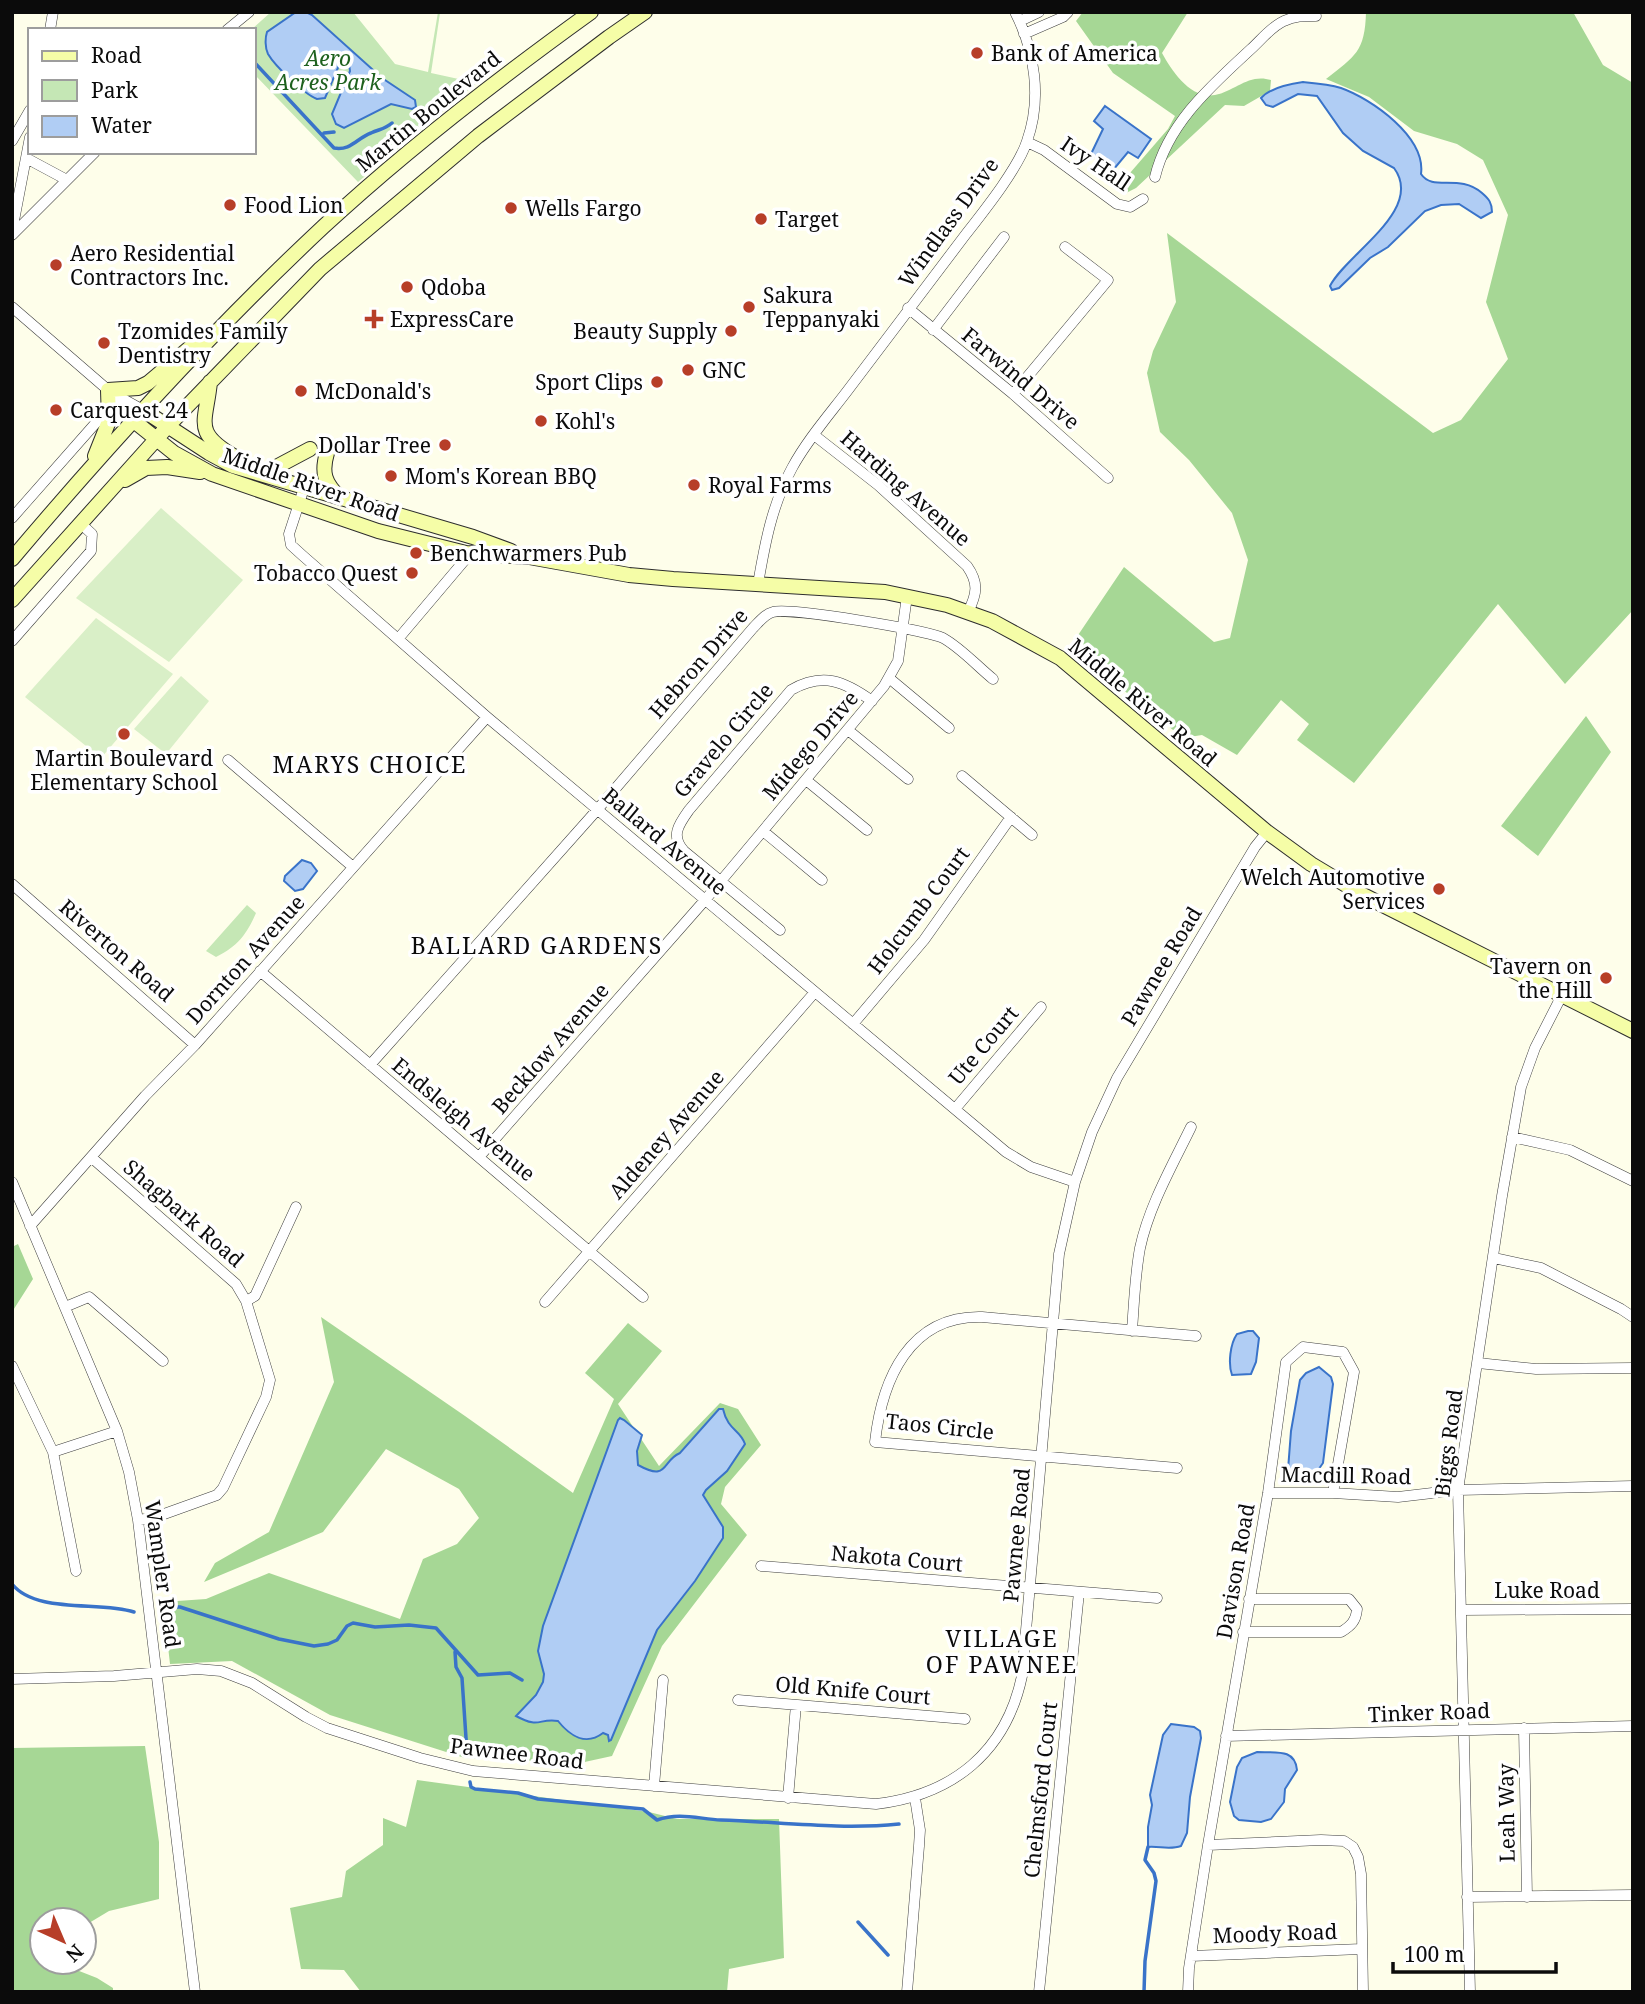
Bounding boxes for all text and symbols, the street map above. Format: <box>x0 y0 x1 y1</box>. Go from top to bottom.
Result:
legend <box>28 28 256 154</box>
place label: Bank of America <box>991 39 1158 67</box>
text: Road <box>91 41 142 69</box>
park label: Aero Acres Park <box>273 44 382 96</box>
street label: Martin Boulevard <box>350 44 506 178</box>
marker: Bank of America <box>969 45 985 61</box>
text: Park <box>91 76 138 104</box>
text: Water <box>91 111 152 139</box>
street label: Ivy Hall <box>1056 129 1137 197</box>
street label: Windlass Drive <box>892 152 1004 292</box>
place label: Food Lion <box>244 191 344 219</box>
place label: Wells Fargo <box>525 194 642 222</box>
marker: Food Lion <box>222 197 238 213</box>
marker: Wells Fargo <box>503 200 519 216</box>
place label: Target <box>775 205 839 233</box>
marker: Target <box>753 211 769 227</box>
place label: Aero Residential Contractors Inc. <box>70 239 235 291</box>
marker: Aero Residential Contractors Inc. <box>48 257 64 273</box>
place label: Qdoba <box>421 273 486 301</box>
marker: Qdoba <box>399 279 415 295</box>
place label: Sakura Teppanyaki <box>763 281 880 333</box>
marker: Sakura Teppanyaki <box>741 299 757 315</box>
place label: ExpressCare <box>390 305 514 333</box>
marker: ExpressCare <box>364 309 384 329</box>
place label: Tzomides Family Dentistry <box>118 317 288 369</box>
place label: Beauty Supply <box>573 317 717 345</box>
street label: Farwind Drive <box>956 321 1086 435</box>
marker: Beauty Supply <box>723 323 739 339</box>
marker: Tzomides Family Dentistry <box>96 335 112 351</box>
place label: GNC <box>702 356 746 384</box>
marker: GNC <box>680 362 696 378</box>
place label: Sport Clips <box>535 368 643 396</box>
marker: Sport Clips <box>649 374 665 390</box>
place label: McDonald's <box>315 377 431 405</box>
marker: McDonald's <box>293 383 309 399</box>
place label: Carquest 24 <box>70 396 188 424</box>
marker: Carquest 24 <box>48 402 64 418</box>
place label: Kohl's <box>555 407 615 435</box>
marker: Kohl's <box>533 413 549 429</box>
street label: Harding Avenue <box>835 424 977 552</box>
place label: Dollar Tree <box>318 431 431 459</box>
marker: Dollar Tree <box>437 437 453 453</box>
street label: Middle River Road <box>219 441 403 527</box>
place label: Mom's Korean BBQ <box>405 462 597 490</box>
marker: Mom's Korean BBQ <box>383 468 399 484</box>
place label: Royal Farms <box>708 471 832 499</box>
marker: Royal Farms <box>686 477 702 493</box>
place label: Benchwarmers Pub <box>430 539 627 567</box>
marker: Benchwarmers Pub <box>408 545 424 561</box>
place label: Tobacco Quest <box>254 559 398 587</box>
marker: Tobacco Quest <box>404 565 420 581</box>
street label: Hebron Drive <box>642 602 754 724</box>
street label: Middle River Road <box>1063 632 1223 772</box>
street label: Gravelo Circle <box>667 677 779 803</box>
street label: Midego Drive <box>756 684 864 806</box>
marker: Martin Boulevard Elementary School <box>116 726 132 742</box>
place label: Martin Boulevard Elementary School <box>30 744 218 796</box>
district label: MARYS CHOICE <box>273 748 467 780</box>
street label: Ballard Avenue <box>597 781 733 901</box>
street label: Holcumb Court <box>861 841 975 979</box>
place label: Welch Automotive Services <box>1241 863 1425 915</box>
marker: Welch Automotive Services <box>1431 881 1447 897</box>
street label: Dornton Avenue <box>180 889 310 1029</box>
street label: Riverton Road <box>54 893 180 1008</box>
street label: Pawnee Road <box>1114 901 1208 1031</box>
district label: BALLARD GARDENS <box>411 929 663 961</box>
place label: Tavern on the Hill <box>1490 952 1592 1004</box>
marker: Tavern on the Hill <box>1598 970 1614 986</box>
street label: Becklow Avenue <box>485 977 615 1119</box>
street label: Ute Court <box>942 1000 1024 1090</box>
street label: Endsleigh Avenue <box>387 1051 541 1187</box>
street label: Aldeney Avenue <box>602 1063 730 1205</box>
street label: Shagbark Road <box>118 1153 250 1273</box>
street label: Biggs Road <box>1427 1387 1469 1499</box>
street label: Taos Circle <box>884 1406 996 1446</box>
street label: Macdill Road <box>1280 1460 1412 1490</box>
street label: Pawnee Road <box>996 1467 1036 1603</box>
street label: Wampler Road <box>139 1498 187 1650</box>
street label: Davison Road <box>1209 1501 1261 1641</box>
street label: Nakota Court <box>830 1538 964 1578</box>
street label: Luke Road <box>1494 1576 1600 1604</box>
district label: VILLAGE OF PAWNEE <box>926 1622 1078 1680</box>
street label: Old Knife Court <box>774 1669 932 1711</box>
street label: Tinker Road <box>1367 1696 1491 1728</box>
street label: Chelmsford Court <box>1017 1701 1063 1879</box>
street label: Pawnee Road <box>448 1731 586 1775</box>
street label: Leah Way <box>1491 1763 1521 1863</box>
north arrow <box>28 1906 98 1976</box>
street label: Moody Road <box>1212 1917 1338 1949</box>
scale bar <box>1393 1930 1556 1974</box>
text: N <box>60 1939 89 1968</box>
text: 100 m <box>1404 1940 1465 1968</box>

